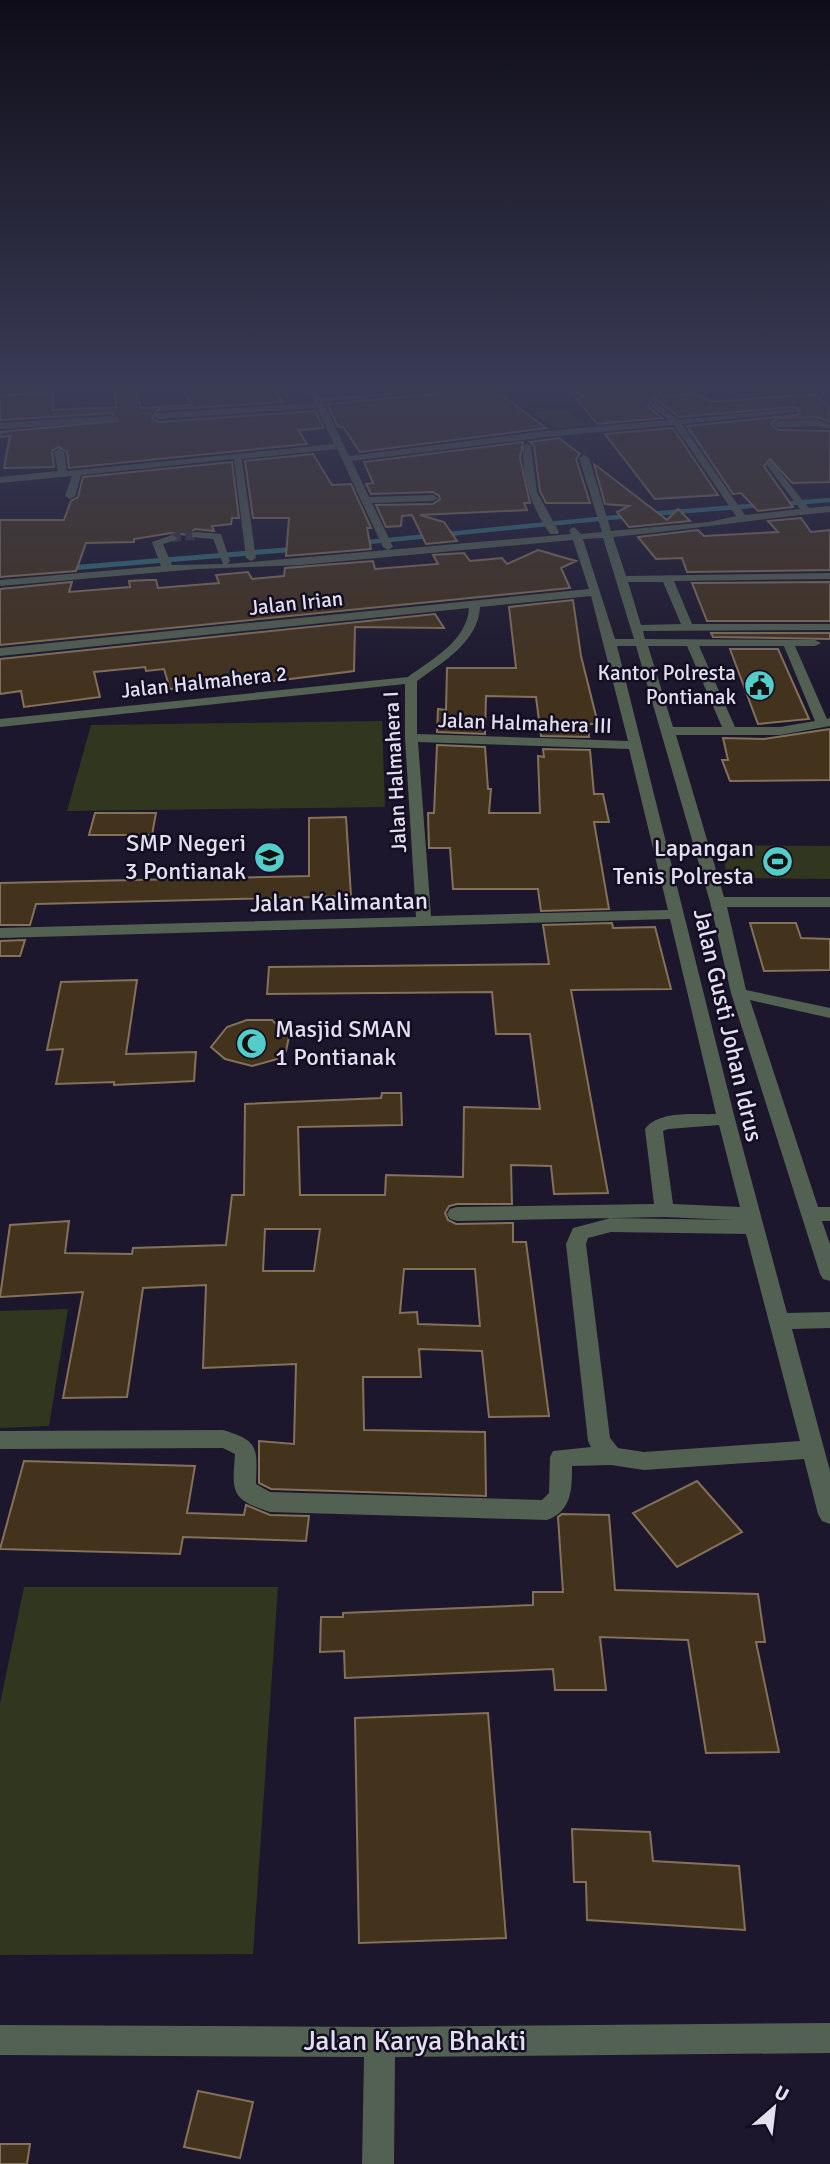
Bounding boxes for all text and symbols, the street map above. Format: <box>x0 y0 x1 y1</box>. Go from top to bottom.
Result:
street label: Jalan Irian <box>248 585 344 621</box>
street label: Jalan Halmahera 2 <box>120 660 288 704</box>
place label: Kantor Polresta Pontianak <box>598 660 736 710</box>
public building icon: Kantor Polresta Pontianak <box>742 668 776 702</box>
street label: Jalan Halmahera I <box>378 691 412 853</box>
street label: Jalan Halmahera III <box>438 707 612 739</box>
place label: SMP Negeri 3 Pontianak <box>125 828 246 886</box>
place label: Lapangan Tenis Polresta <box>613 833 754 891</box>
school or university icon: SMP Negeri 3 Pontianak <box>252 840 286 874</box>
sports icon: Lapangan Tenis Polresta <box>760 845 794 879</box>
street label: Jalan Kalimantan <box>250 885 428 919</box>
street label: Jalan Gusti Johan Idrus <box>687 905 769 1145</box>
place label: Masjid SMAN 1 Pontianak <box>275 1014 412 1072</box>
mosque icon: Masjid SMAN 1 Pontianak <box>235 1026 269 1060</box>
street label: Jalan Karya Bhakti <box>304 2024 526 2058</box>
north arrow <box>739 2073 809 2143</box>
text: U <box>770 2080 793 2107</box>

